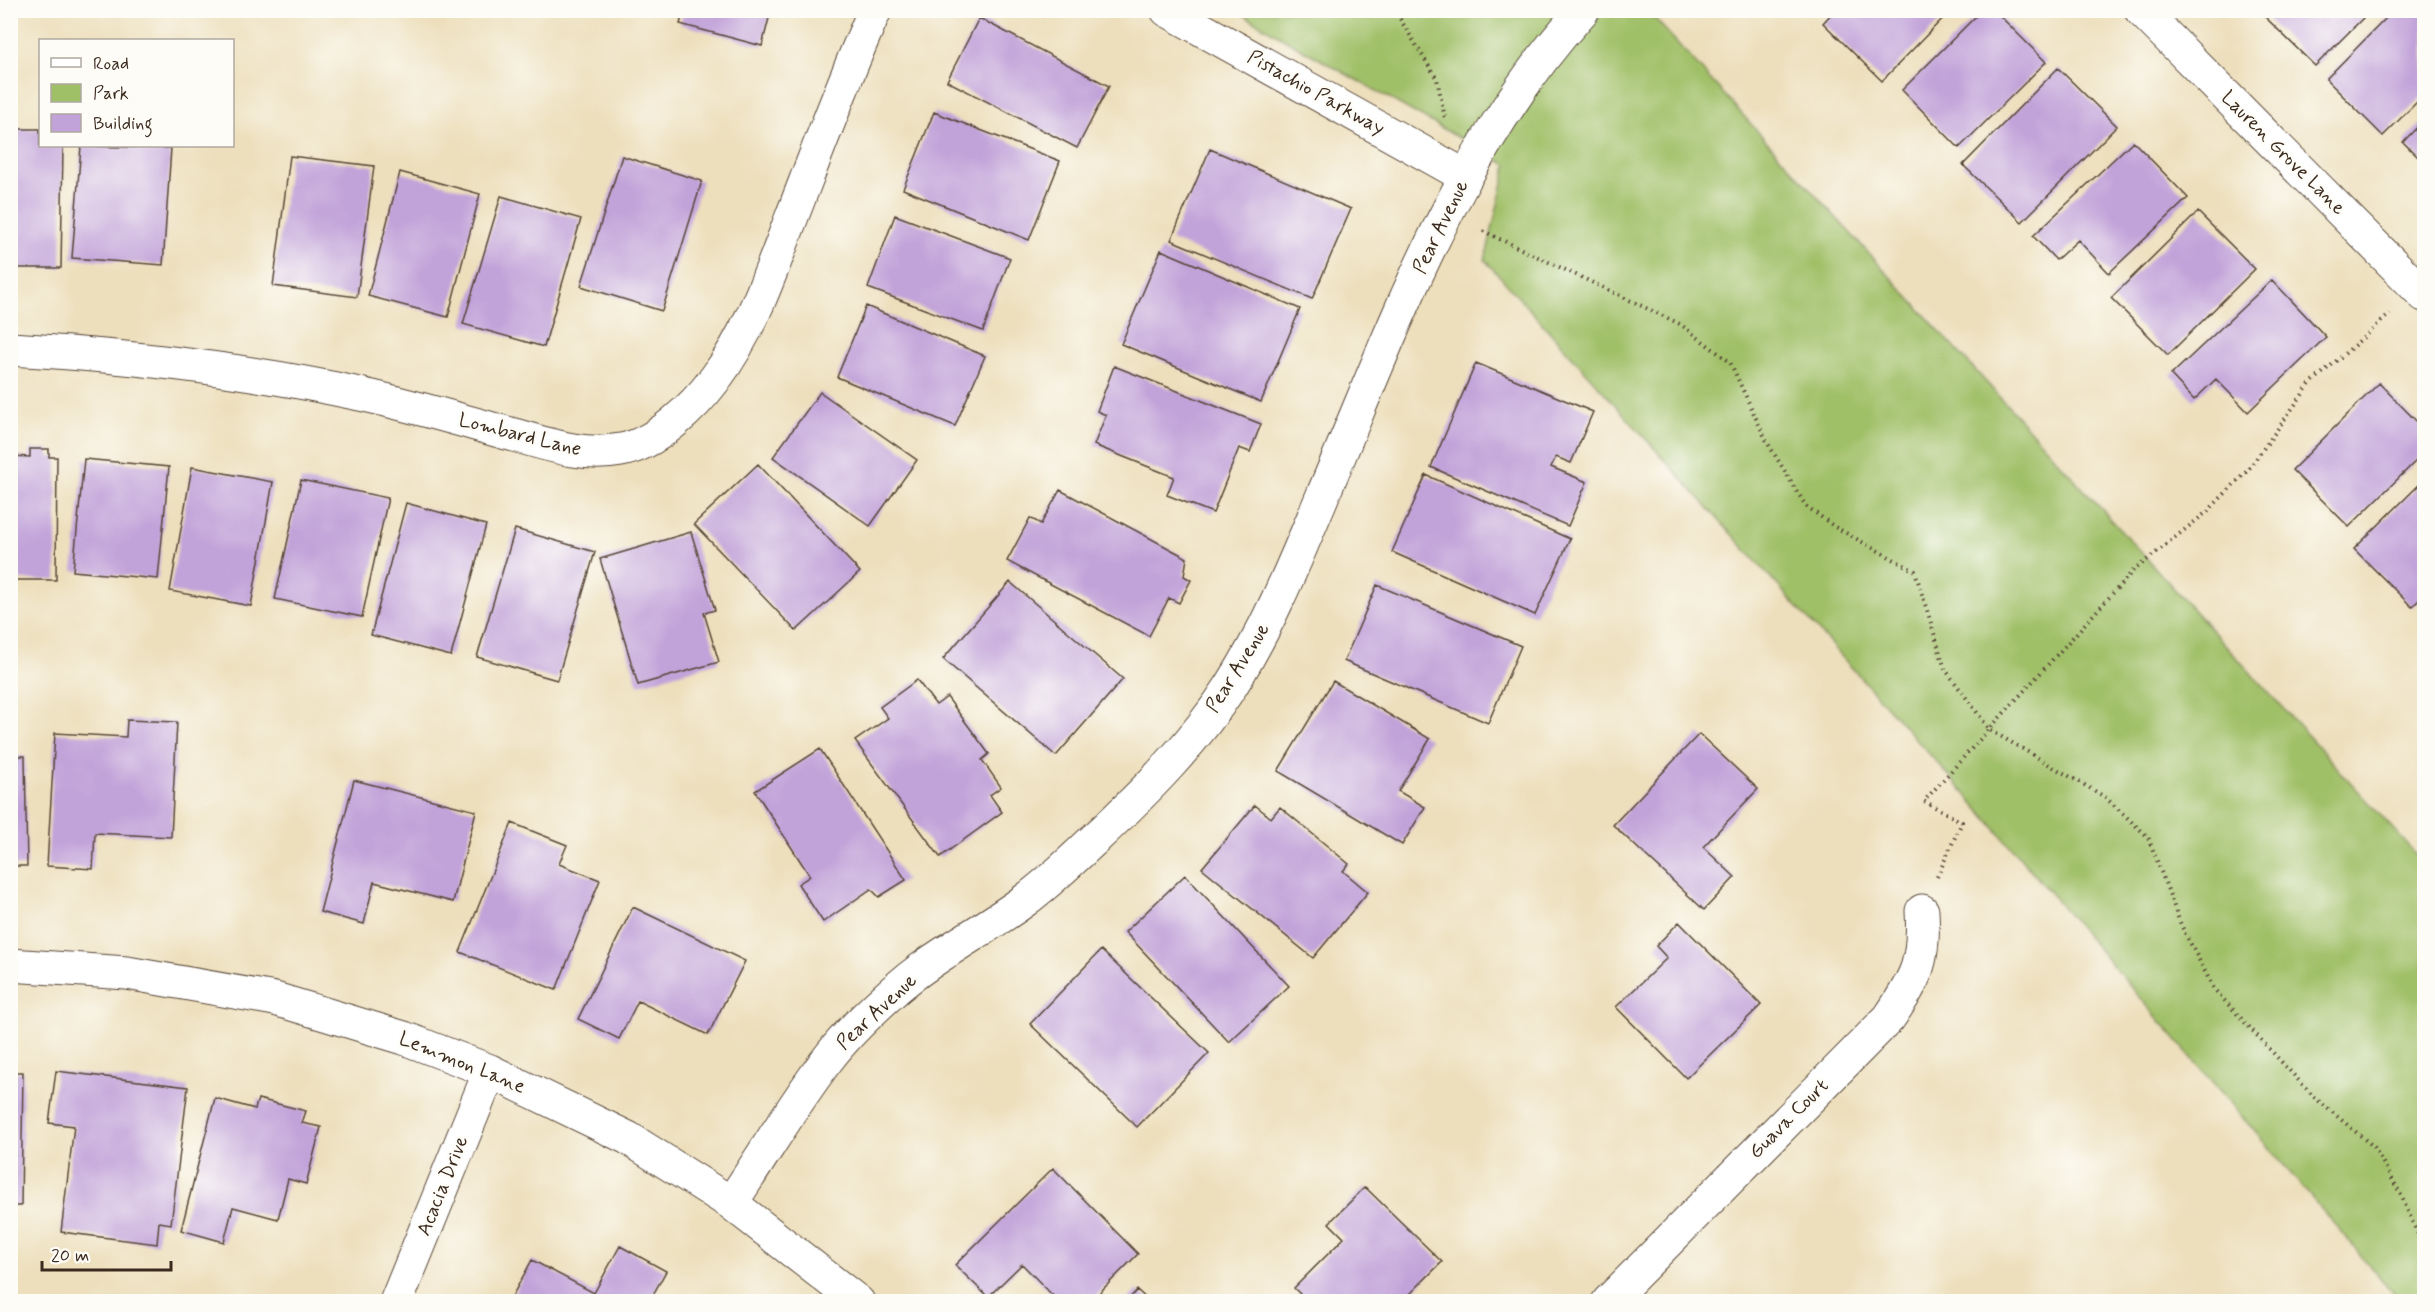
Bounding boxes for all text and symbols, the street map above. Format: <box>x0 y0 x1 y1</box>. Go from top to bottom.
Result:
legend <box>39 39 234 147</box>
street label: Pistachio Parkway <box>1242 44 1390 142</box>
text: Road <box>93 52 129 76</box>
text: Park <box>93 82 129 106</box>
street label: Lauren Grove Lane <box>2215 85 2351 221</box>
text: Building <box>93 112 153 138</box>
street label: Pear Avenue <box>1407 176 1475 278</box>
street label: Lombard Lane <box>456 407 584 463</box>
street label: Pear Avenue <box>1200 618 1276 718</box>
street label: Pear Avenue <box>831 968 923 1056</box>
street label: Lemmon Lane <box>395 1025 529 1101</box>
street label: Guava Court <box>1743 1073 1835 1165</box>
street label: Acacia Drive <box>411 1132 475 1240</box>
scale bar <box>42 1234 171 1272</box>
text: 20 m <box>51 1244 89 1268</box>

